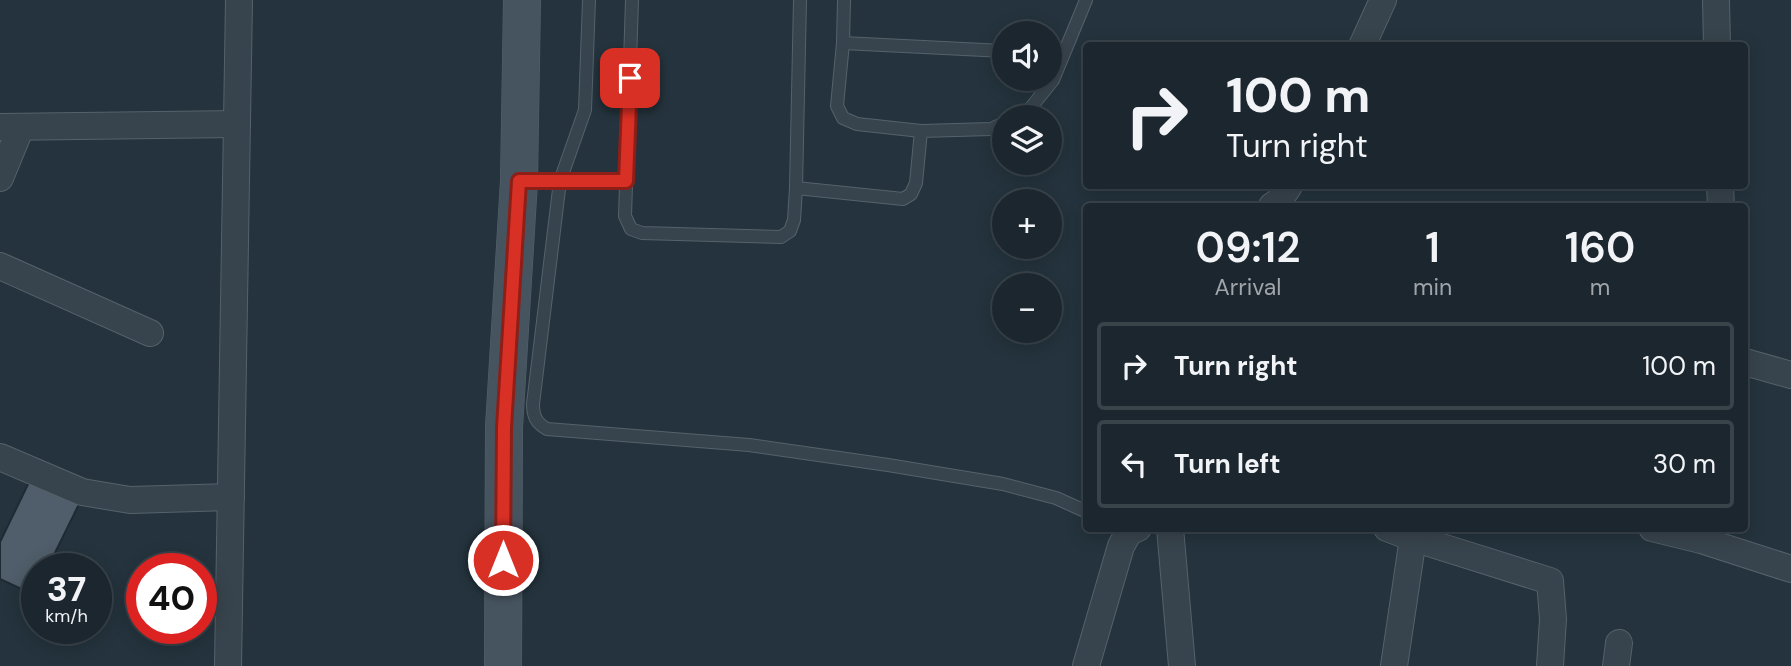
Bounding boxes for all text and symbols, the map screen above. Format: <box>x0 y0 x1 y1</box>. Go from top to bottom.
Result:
map controls <box>992 21 1062 343</box>
button: sound <box>992 21 1062 91</box>
pin <box>600 48 660 108</box>
icon: arrive <box>611 59 649 97</box>
text: 100 m <box>1226 63 1370 127</box>
icon: right <box>1111 70 1202 161</box>
button: layers <box>992 105 1062 175</box>
text: Turn right <box>1226 125 1368 167</box>
button: + <box>992 189 1062 259</box>
text: 09:12 <box>1196 220 1300 275</box>
text: 1 <box>1425 220 1440 275</box>
text: 160 <box>1565 220 1635 275</box>
text: Arrival <box>1215 272 1282 302</box>
text: min <box>1413 272 1452 302</box>
text: m <box>1590 272 1610 302</box>
button: − <box>992 273 1062 343</box>
icon: right <box>1115 347 1153 385</box>
text: Turn right <box>1174 349 1298 383</box>
text: 100 m <box>1642 349 1716 383</box>
icon: left <box>1115 445 1153 483</box>
text: Turn left <box>1174 447 1281 481</box>
text: 30 m <box>1653 447 1716 481</box>
position arrow <box>466 523 540 597</box>
speed limit sign: 40 <box>126 553 217 644</box>
text: 37 <box>47 566 86 612</box>
text: km/h <box>45 604 88 628</box>

